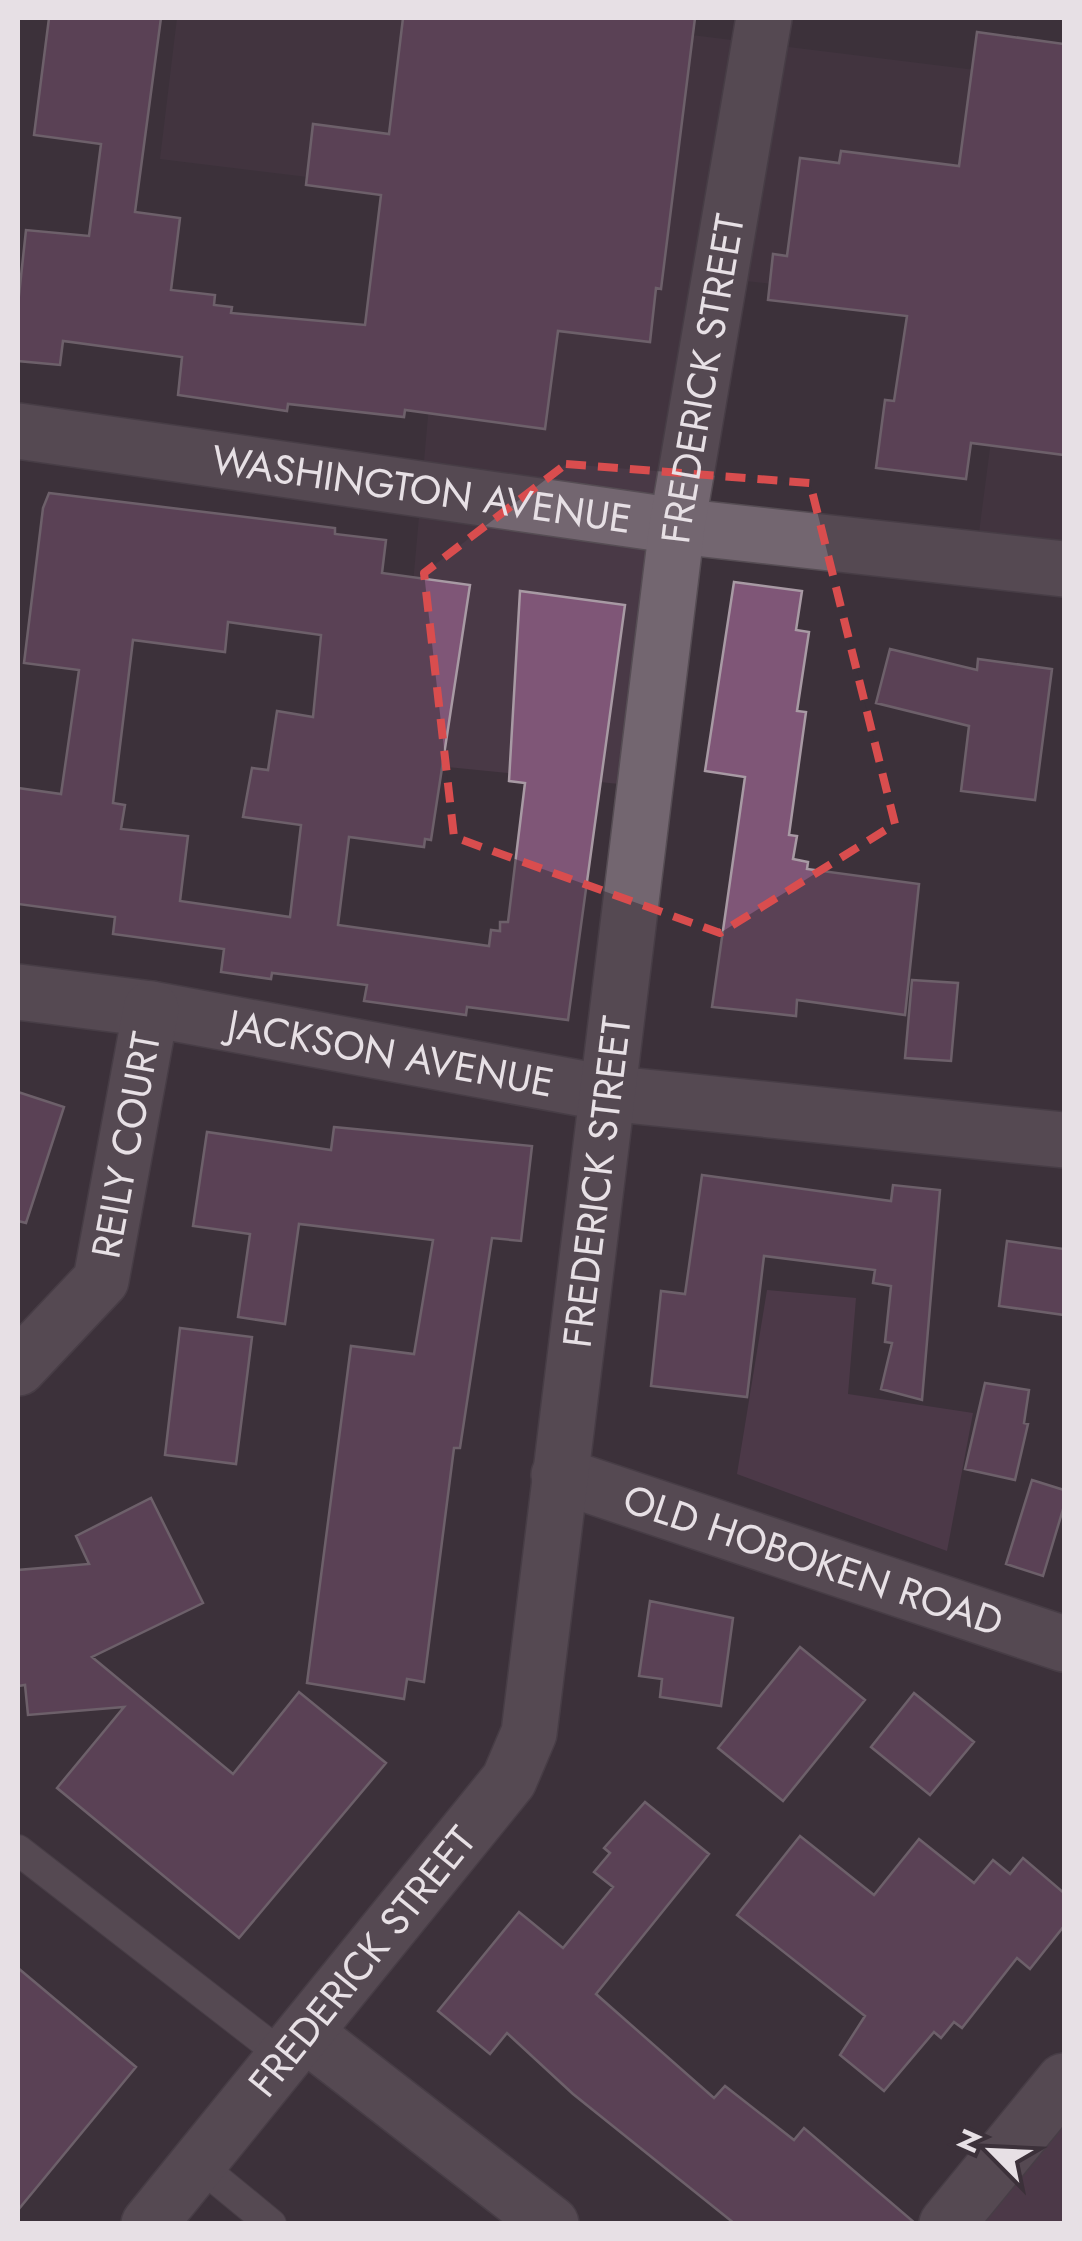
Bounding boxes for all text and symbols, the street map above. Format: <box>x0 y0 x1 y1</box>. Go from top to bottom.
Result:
street label: FREDERICK STREET <box>646 209 759 547</box>
street label: WASHINGTON AVENUE <box>208 430 635 548</box>
street label: JACKSON AVENUE <box>218 994 558 1112</box>
street label: FREDERICK STREET <box>548 1012 646 1351</box>
street label: REILY COURT <box>77 1027 175 1263</box>
street label: OLD HOBOKEN ROAD <box>616 1470 1011 1651</box>
street label: FREDERICK STREET <box>234 1813 490 2109</box>
north arrow <box>942 2101 1042 2201</box>
text: N <box>946 2123 993 2160</box>

